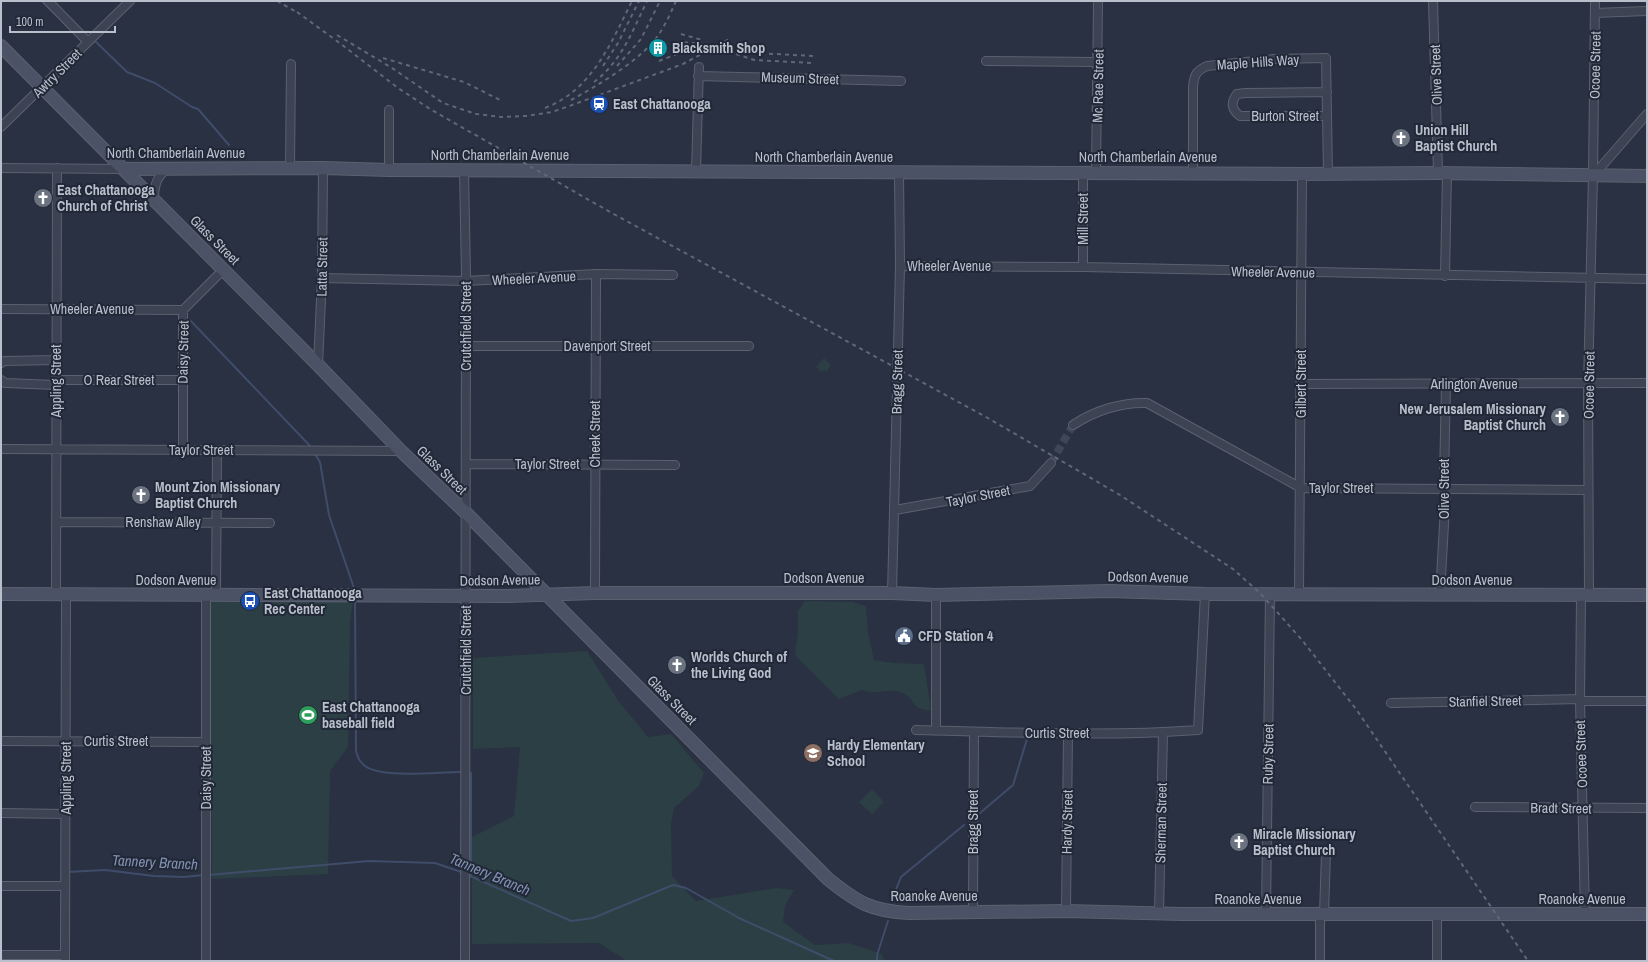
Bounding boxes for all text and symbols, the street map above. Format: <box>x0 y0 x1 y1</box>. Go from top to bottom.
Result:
scale bar <box>10 8 115 34</box>
text: 100 m <box>16 14 43 30</box>
street label: Ocoee Street <box>1585 31 1605 99</box>
building icon: Blacksmith Shop <box>647 37 669 59</box>
place label: Blacksmith Shop <box>672 39 765 57</box>
street label: Olive Street <box>1426 44 1446 106</box>
street label: Awtry Street <box>28 45 85 102</box>
street label: Mc Rae Street <box>1088 49 1108 123</box>
street label: Maple Hills Way <box>1216 50 1300 74</box>
street label: Museum Street <box>761 68 839 88</box>
station icon: East Chattanooga <box>588 93 610 115</box>
place label: East Chattanooga <box>613 95 711 113</box>
street label: Burton Street <box>1251 107 1319 125</box>
place label: Union Hill Baptist Church <box>1415 121 1497 155</box>
church icon: Union Hill Baptist Church <box>1390 127 1412 149</box>
street label: North Chamberlain Avenue <box>107 144 245 162</box>
street label: North Chamberlain Avenue <box>431 146 569 164</box>
street label: North Chamberlain Avenue <box>755 148 893 166</box>
street label: North Chamberlain Avenue <box>1079 148 1217 166</box>
place label: East Chattanooga Church of Christ <box>57 181 155 215</box>
church icon: East Chattanooga Church of Christ <box>32 187 54 209</box>
street label: Mill Street <box>1074 193 1092 245</box>
street label: Glass Street <box>186 211 244 269</box>
street label: Latta Street <box>312 237 332 297</box>
street label: Wheeler Avenue <box>907 257 991 275</box>
street label: Wheeler Avenue <box>1231 262 1315 282</box>
street label: Wheeler Avenue <box>492 267 576 289</box>
street label: Crutchfield Street <box>457 281 475 371</box>
street label: Wheeler Avenue <box>50 300 134 318</box>
street label: Daisy Street <box>173 320 193 384</box>
street label: Davenport Street <box>564 337 650 355</box>
street label: Appling Street <box>47 345 65 418</box>
street label: Bragg Street <box>887 350 907 414</box>
street label: Gilbert Street <box>1292 350 1310 418</box>
street label: Ocoee Street <box>1579 351 1599 419</box>
street label: O Rear Street <box>84 371 154 389</box>
street label: Arlington Avenue <box>1429 375 1518 393</box>
street label: Cheek Street <box>586 400 604 468</box>
place label: New Jerusalem Missionary Baptist Church <box>1399 400 1547 434</box>
church icon: New Jerusalem Missionary Baptist Church <box>1549 406 1571 428</box>
street label: Taylor Street <box>169 441 233 459</box>
street label: Glass Street <box>413 442 471 498</box>
street label: Taylor Street <box>515 455 579 473</box>
street label: Olive Street <box>1435 459 1453 519</box>
place label: Mount Zion Missionary Baptist Church <box>155 478 281 512</box>
street label: Taylor Street <box>1309 479 1373 497</box>
street label: Taylor Street <box>945 481 1011 511</box>
church icon: Mount Zion Missionary Baptist Church <box>130 484 152 506</box>
street label: Renshaw Alley <box>125 513 201 531</box>
street label: Dodson Avenue <box>1107 567 1189 587</box>
street label: Dodson Avenue <box>784 569 864 587</box>
street label: Dodson Avenue <box>459 570 541 590</box>
street label: Dodson Avenue <box>136 571 216 589</box>
street label: Dodson Avenue <box>1432 571 1512 589</box>
place label: East Chattanooga Rec Center <box>264 584 362 618</box>
bus stop icon: East Chattanooga Rec Center <box>239 590 261 612</box>
street label: Crutchfield Street <box>457 605 475 695</box>
public building icon: CFD Station 4 <box>893 625 915 647</box>
place label: CFD Station 4 <box>918 627 994 645</box>
place label: Worlds Church of the Living God <box>691 648 787 682</box>
church icon: Worlds Church of the Living God <box>666 654 688 676</box>
street label: Glass Street <box>643 671 701 729</box>
street label: Stanfiel Street <box>1448 691 1522 711</box>
place label: East Chattanooga baseball field <box>322 698 420 732</box>
sports icon: East Chattanooga baseball field <box>297 704 319 726</box>
street label: Ocoee Street <box>1571 720 1591 788</box>
street label: Curtis Street <box>1025 724 1089 742</box>
street label: Ruby Street <box>1258 724 1278 784</box>
street label: Curtis Street <box>84 732 148 750</box>
place label: Hardy Elementary School <box>827 736 925 770</box>
street label: Appling Street <box>57 742 75 815</box>
school or university icon: Hardy Elementary School <box>802 742 824 764</box>
street label: Daisy Street <box>197 746 215 810</box>
street label: Sherman Street <box>1151 783 1171 863</box>
street label: Bragg Street <box>964 790 982 854</box>
street label: Hardy Street <box>1057 790 1077 854</box>
street label: Bradt Street <box>1530 798 1592 818</box>
place label: Miracle Missionary Baptist Church <box>1253 825 1356 859</box>
church icon: Miracle Missionary Baptist Church <box>1228 831 1250 853</box>
water label: Tannery Branch <box>446 848 534 900</box>
water label: Tannery Branch <box>112 849 199 875</box>
street label: Roanoke Avenue <box>890 887 978 905</box>
street label: Roanoke Avenue <box>1214 890 1302 908</box>
street label: Roanoke Avenue <box>1538 890 1626 908</box>

